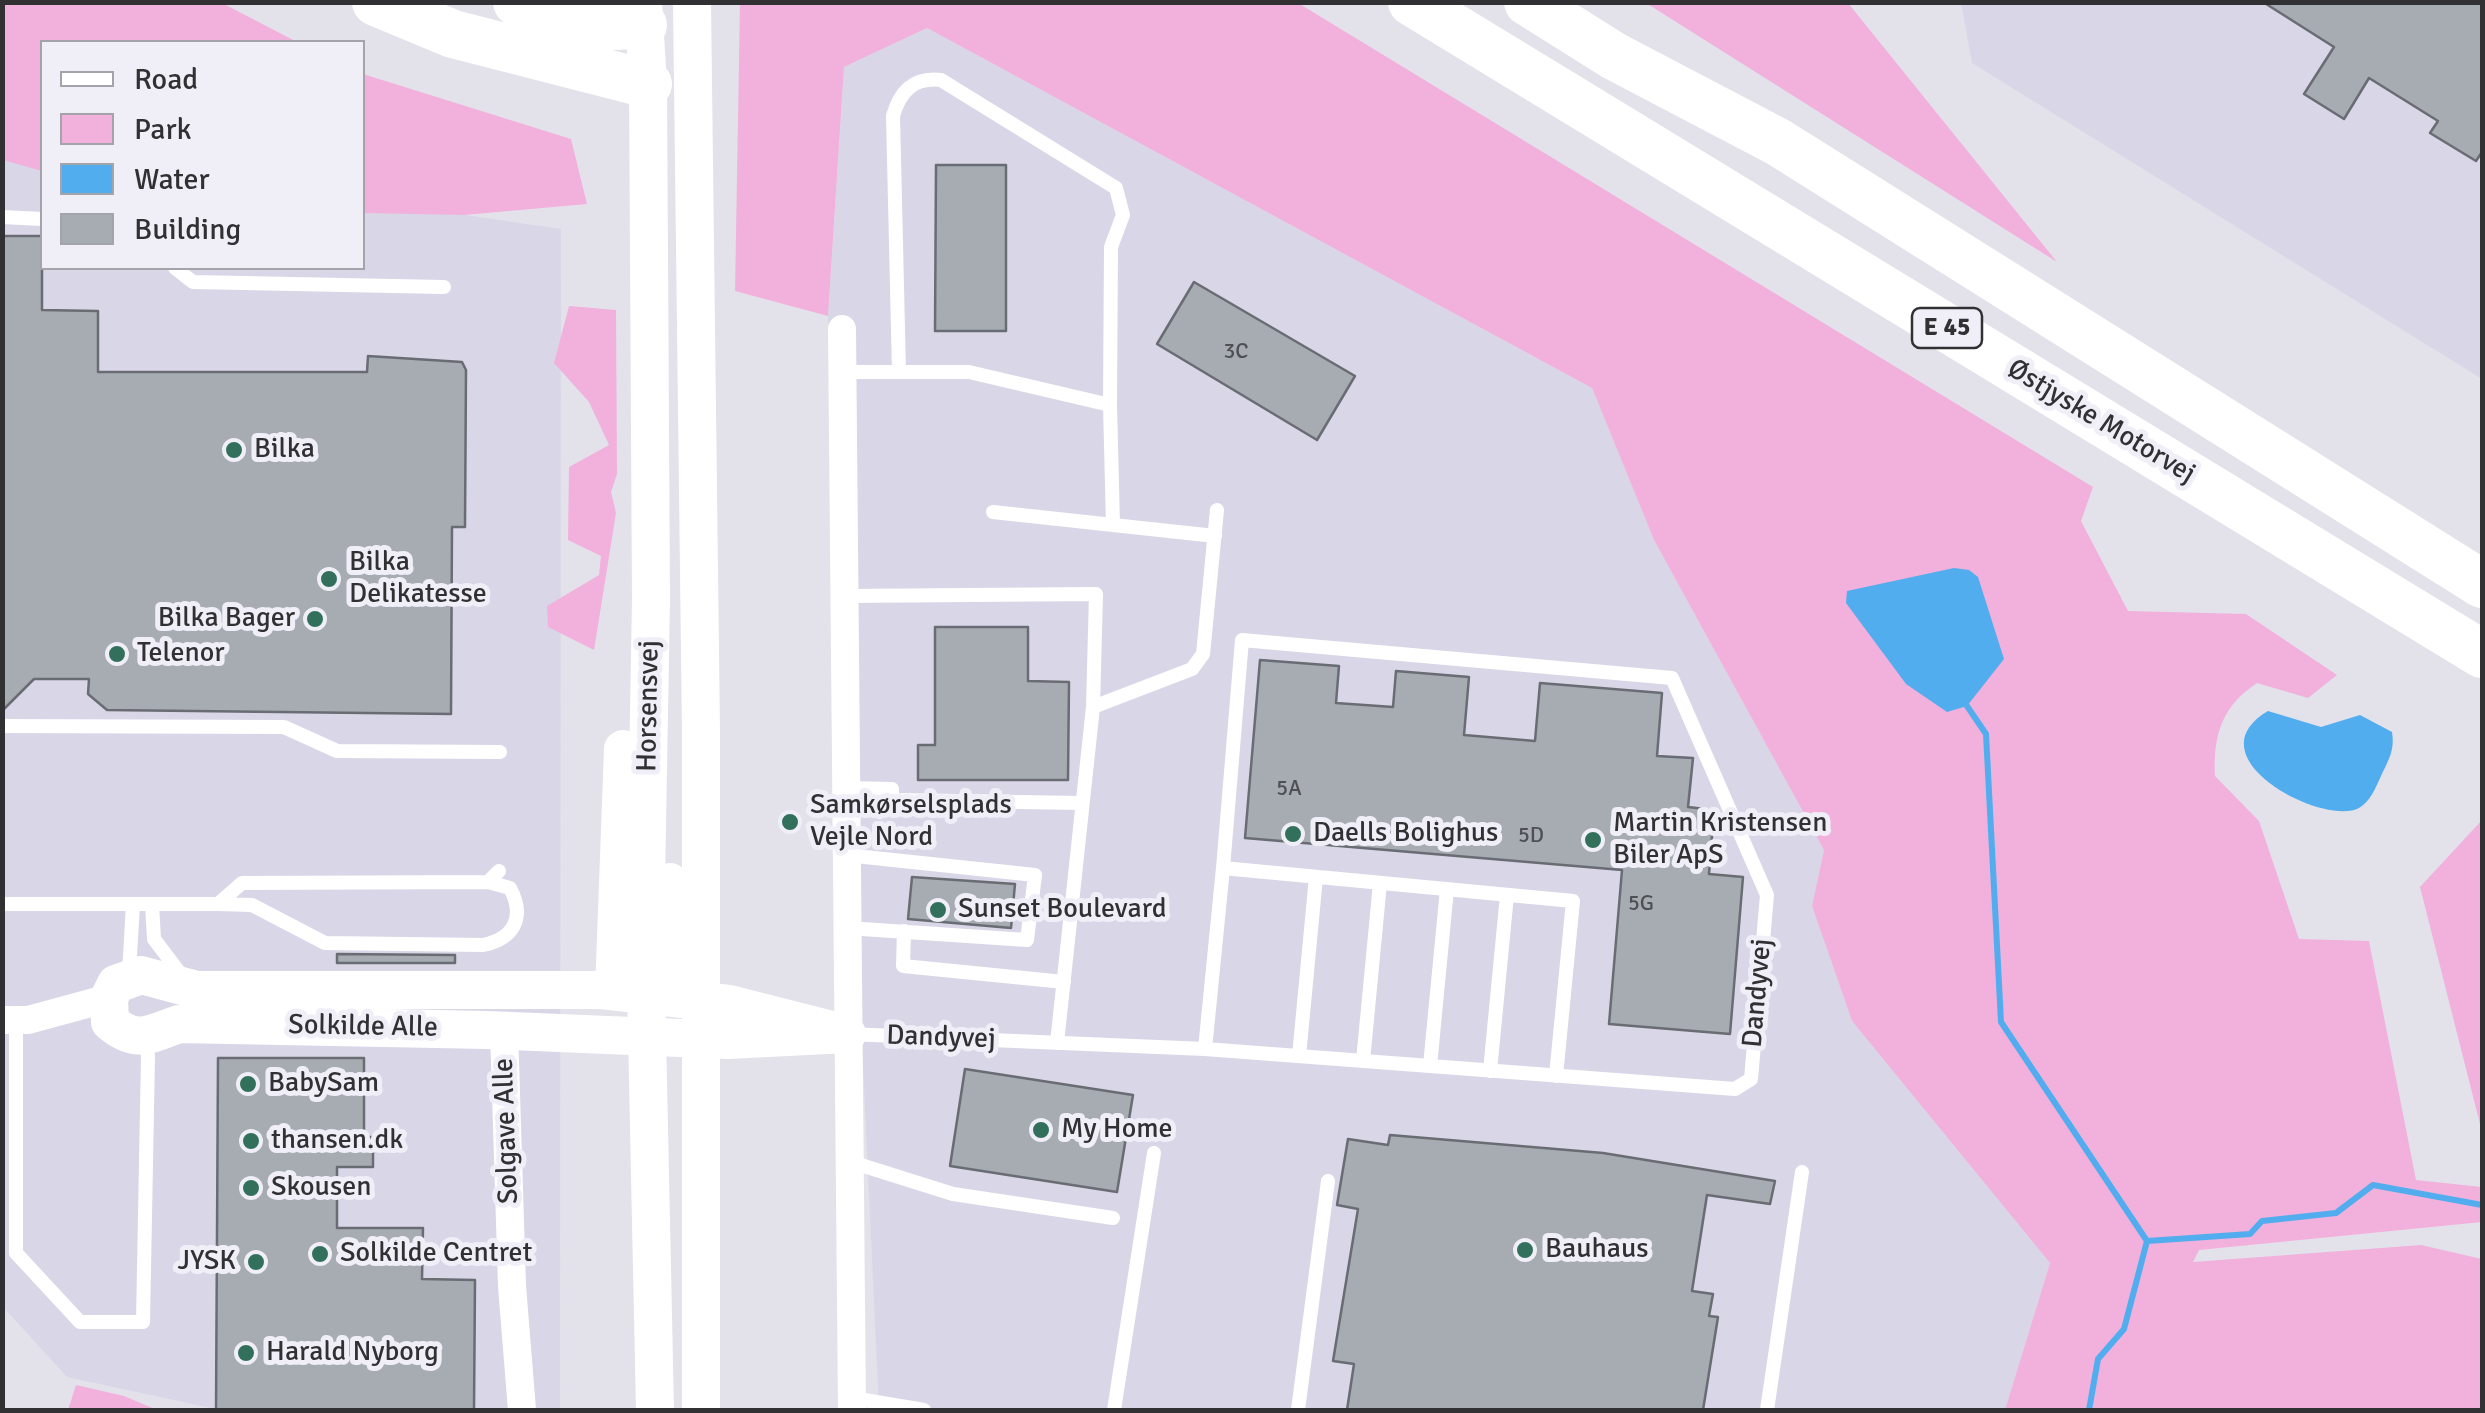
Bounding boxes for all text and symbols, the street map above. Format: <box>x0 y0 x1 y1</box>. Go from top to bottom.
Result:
legend <box>40 40 365 270</box>
text: Road <box>134 61 198 98</box>
text: Park <box>134 111 192 148</box>
text: Water <box>134 161 210 198</box>
text: Building <box>134 211 241 248</box>
road number: E 45 <box>1912 308 1982 348</box>
house number: 3C <box>1223 339 1249 365</box>
street label: Østjyske Motorvej <box>2001 353 2201 491</box>
place label: Bilka <box>254 433 315 467</box>
marker: Bilka <box>223 439 245 461</box>
place label: Bilka Delikatesse <box>349 546 487 612</box>
marker: Bilka Delikatesse <box>318 568 340 590</box>
place label: Bilka Bager <box>158 602 295 636</box>
marker: Bilka Bager <box>304 608 326 630</box>
place label: Telenor <box>137 637 225 671</box>
street label: Horsensvej <box>631 640 667 772</box>
marker: Telenor <box>106 643 128 665</box>
house number: 5A <box>1276 776 1302 802</box>
place label: Samkørselsplads Vejle Nord <box>810 789 1012 855</box>
place label: Martin Kristensen Biler ApS <box>1613 807 1827 873</box>
marker: Samkørselsplads Vejle Nord <box>779 811 801 833</box>
place label: Daells Bolighus <box>1313 817 1498 851</box>
marker: Daells Bolighus <box>1282 823 1304 845</box>
house number: 5D <box>1518 823 1544 849</box>
marker: Martin Kristensen Biler ApS <box>1582 829 1604 851</box>
house number: 5G <box>1628 891 1654 917</box>
place label: Sunset Boulevard <box>958 893 1167 927</box>
marker: Sunset Boulevard <box>927 899 949 921</box>
street label: Dandyvej <box>1736 937 1780 1049</box>
street label: Solkilde Alle <box>288 1009 438 1045</box>
street label: Dandyvej <box>886 1019 996 1057</box>
street label: Solgave Alle <box>488 1057 526 1205</box>
place label: BabySam <box>268 1067 379 1101</box>
marker: BabySam <box>237 1073 259 1095</box>
place label: My Home <box>1061 1113 1173 1147</box>
marker: My Home <box>1030 1119 1052 1141</box>
place label: thansen.dk <box>271 1124 403 1158</box>
marker: thansen.dk <box>240 1130 262 1152</box>
place label: Skousen <box>271 1171 371 1205</box>
marker: Skousen <box>240 1177 262 1199</box>
place label: Bauhaus <box>1545 1233 1648 1267</box>
place label: Solkilde Centret <box>340 1237 532 1271</box>
marker: Bauhaus <box>1514 1239 1536 1261</box>
marker: Solkilde Centret <box>309 1243 331 1265</box>
place label: JYSK <box>178 1245 236 1279</box>
marker: JYSK <box>245 1251 267 1273</box>
place label: Harald Nyborg <box>266 1336 439 1370</box>
marker: Harald Nyborg <box>235 1342 257 1364</box>

